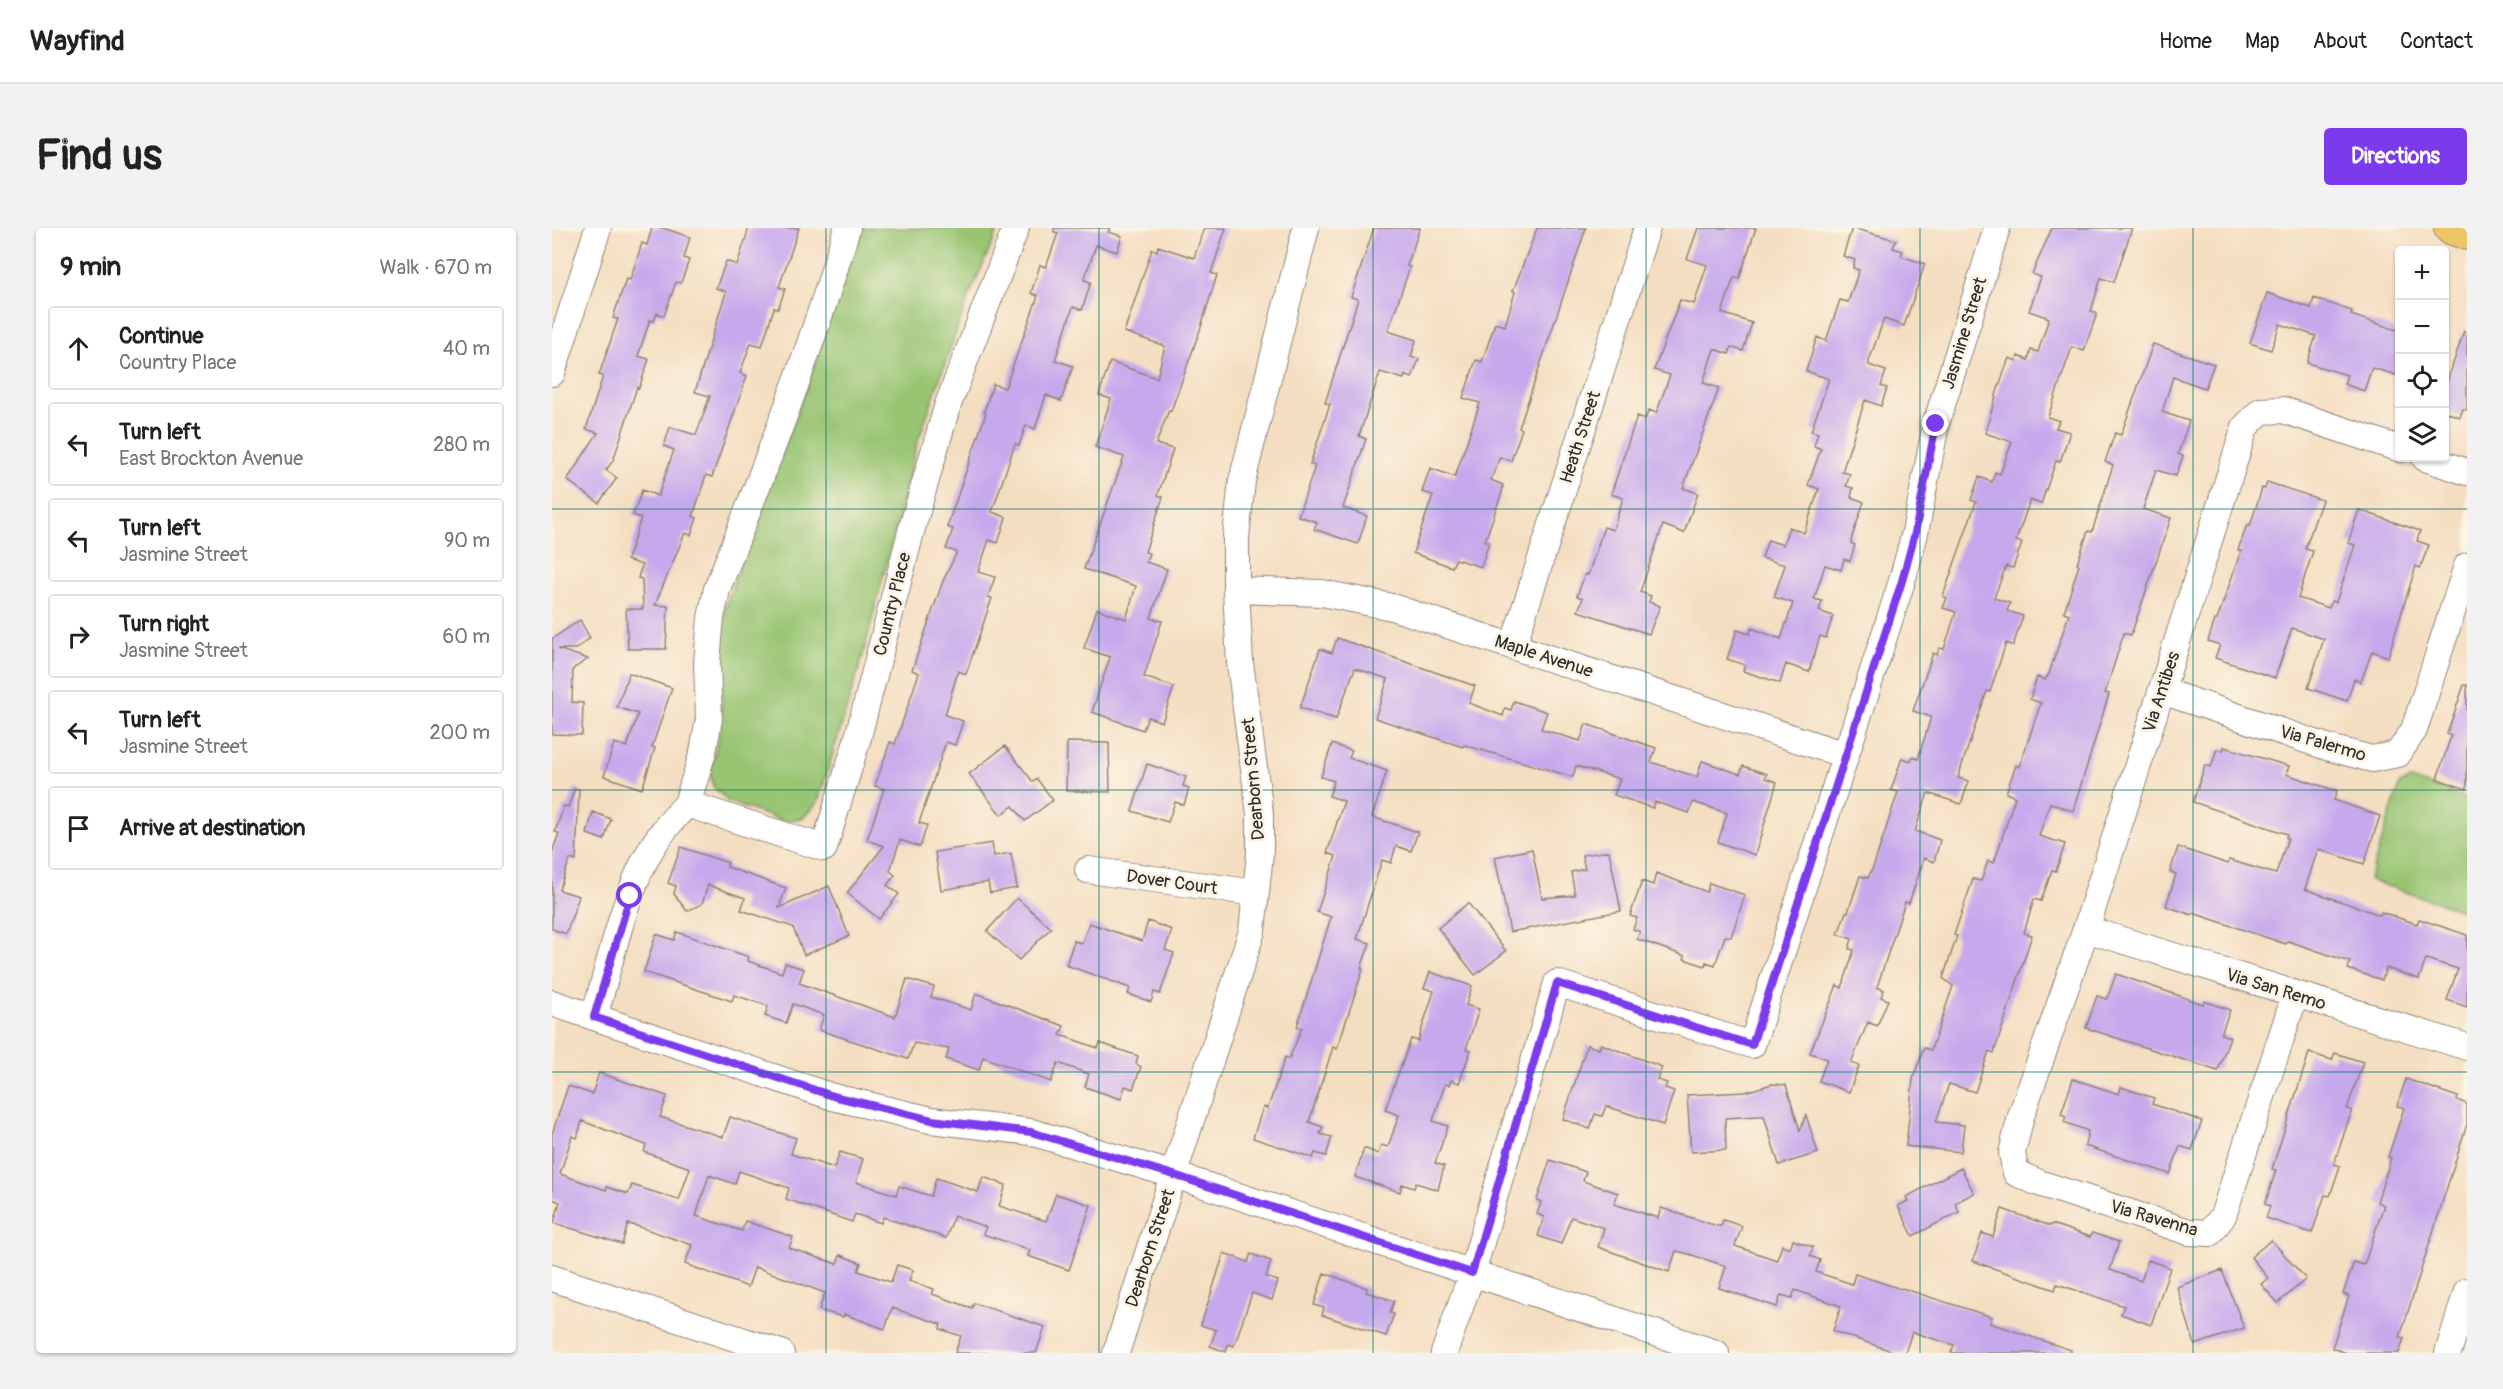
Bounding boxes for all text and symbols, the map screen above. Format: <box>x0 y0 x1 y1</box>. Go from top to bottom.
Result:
text: Wayfind <box>30 24 125 59</box>
text: Home <box>2159 28 2212 55</box>
text: Map <box>2245 28 2280 55</box>
text: About <box>2313 28 2367 55</box>
text: Contact <box>2400 28 2473 55</box>
button: Directions <box>2324 128 2467 185</box>
text: Find us <box>36 130 162 182</box>
map controls <box>2395 246 2449 462</box>
button: + <box>2395 246 2449 300</box>
text: 9 min <box>60 251 121 283</box>
text: Walk · 670 m <box>380 255 492 280</box>
street label: Jasmine Street <box>1937 274 1993 392</box>
button: − <box>2395 300 2449 354</box>
text: Continue <box>119 322 203 350</box>
icon: ahead <box>62 332 95 365</box>
text: 40 m <box>443 336 490 361</box>
text: Country Place <box>119 350 236 375</box>
button: locate <box>2395 354 2449 408</box>
street label: Heath Street <box>1555 387 1606 486</box>
button: layers <box>2395 408 2449 462</box>
route end <box>1922 410 1948 436</box>
text: Turn left <box>119 418 201 446</box>
icon: left <box>62 428 95 461</box>
text: 280 m <box>433 432 490 457</box>
text: East Brockton Avenue <box>119 446 303 471</box>
text: Turn left <box>119 514 201 542</box>
icon: left <box>62 524 95 557</box>
text: 90 m <box>444 528 490 553</box>
text: Jasmine Street <box>119 542 248 567</box>
street label: Country Place <box>869 550 916 658</box>
text: Turn right <box>119 610 209 638</box>
icon: right <box>62 620 95 653</box>
text: 60 m <box>443 624 490 649</box>
street label: Maple Avenue <box>1492 630 1596 683</box>
text: Jasmine Street <box>119 638 248 663</box>
street label: Via Antibes <box>2138 649 2185 736</box>
text: Turn left <box>119 706 201 734</box>
icon: left <box>62 716 95 749</box>
street label: Dearborn Street <box>1237 716 1270 841</box>
text: 200 m <box>429 720 490 745</box>
street label: Via Palermo <box>2277 720 2369 767</box>
text: Jasmine Street <box>119 734 248 759</box>
icon: arrive <box>62 812 95 845</box>
text: Arrive at destination <box>119 814 305 842</box>
street label: Dover Court <box>1125 865 1220 900</box>
route start <box>616 882 642 908</box>
street label: Via San Remo <box>2223 963 2329 1016</box>
street label: Dearborn Street <box>1121 1185 1181 1310</box>
street label: Via Ravenna <box>2107 1195 2200 1242</box>

